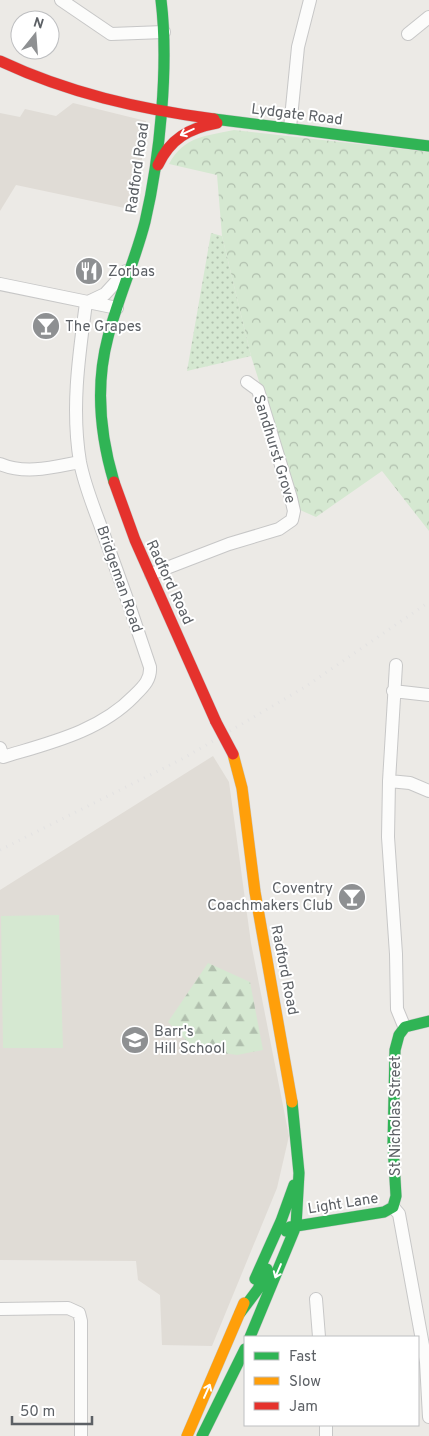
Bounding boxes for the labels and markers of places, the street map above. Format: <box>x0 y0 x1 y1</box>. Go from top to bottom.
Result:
restaurant icon: Zorbas <box>74 256 104 286</box>
place label: Zorbas <box>108 263 155 282</box>
bar icon: The Grapes <box>31 311 61 341</box>
place label: The Grapes <box>65 318 142 337</box>
place label: Coventry Coachmakers Club <box>207 880 333 916</box>
bar icon: Coventry Coachmakers Club <box>337 882 367 912</box>
place label: Barr's Hill School <box>154 1023 226 1059</box>
school or university icon: Barr's Hill School <box>120 1025 150 1055</box>

